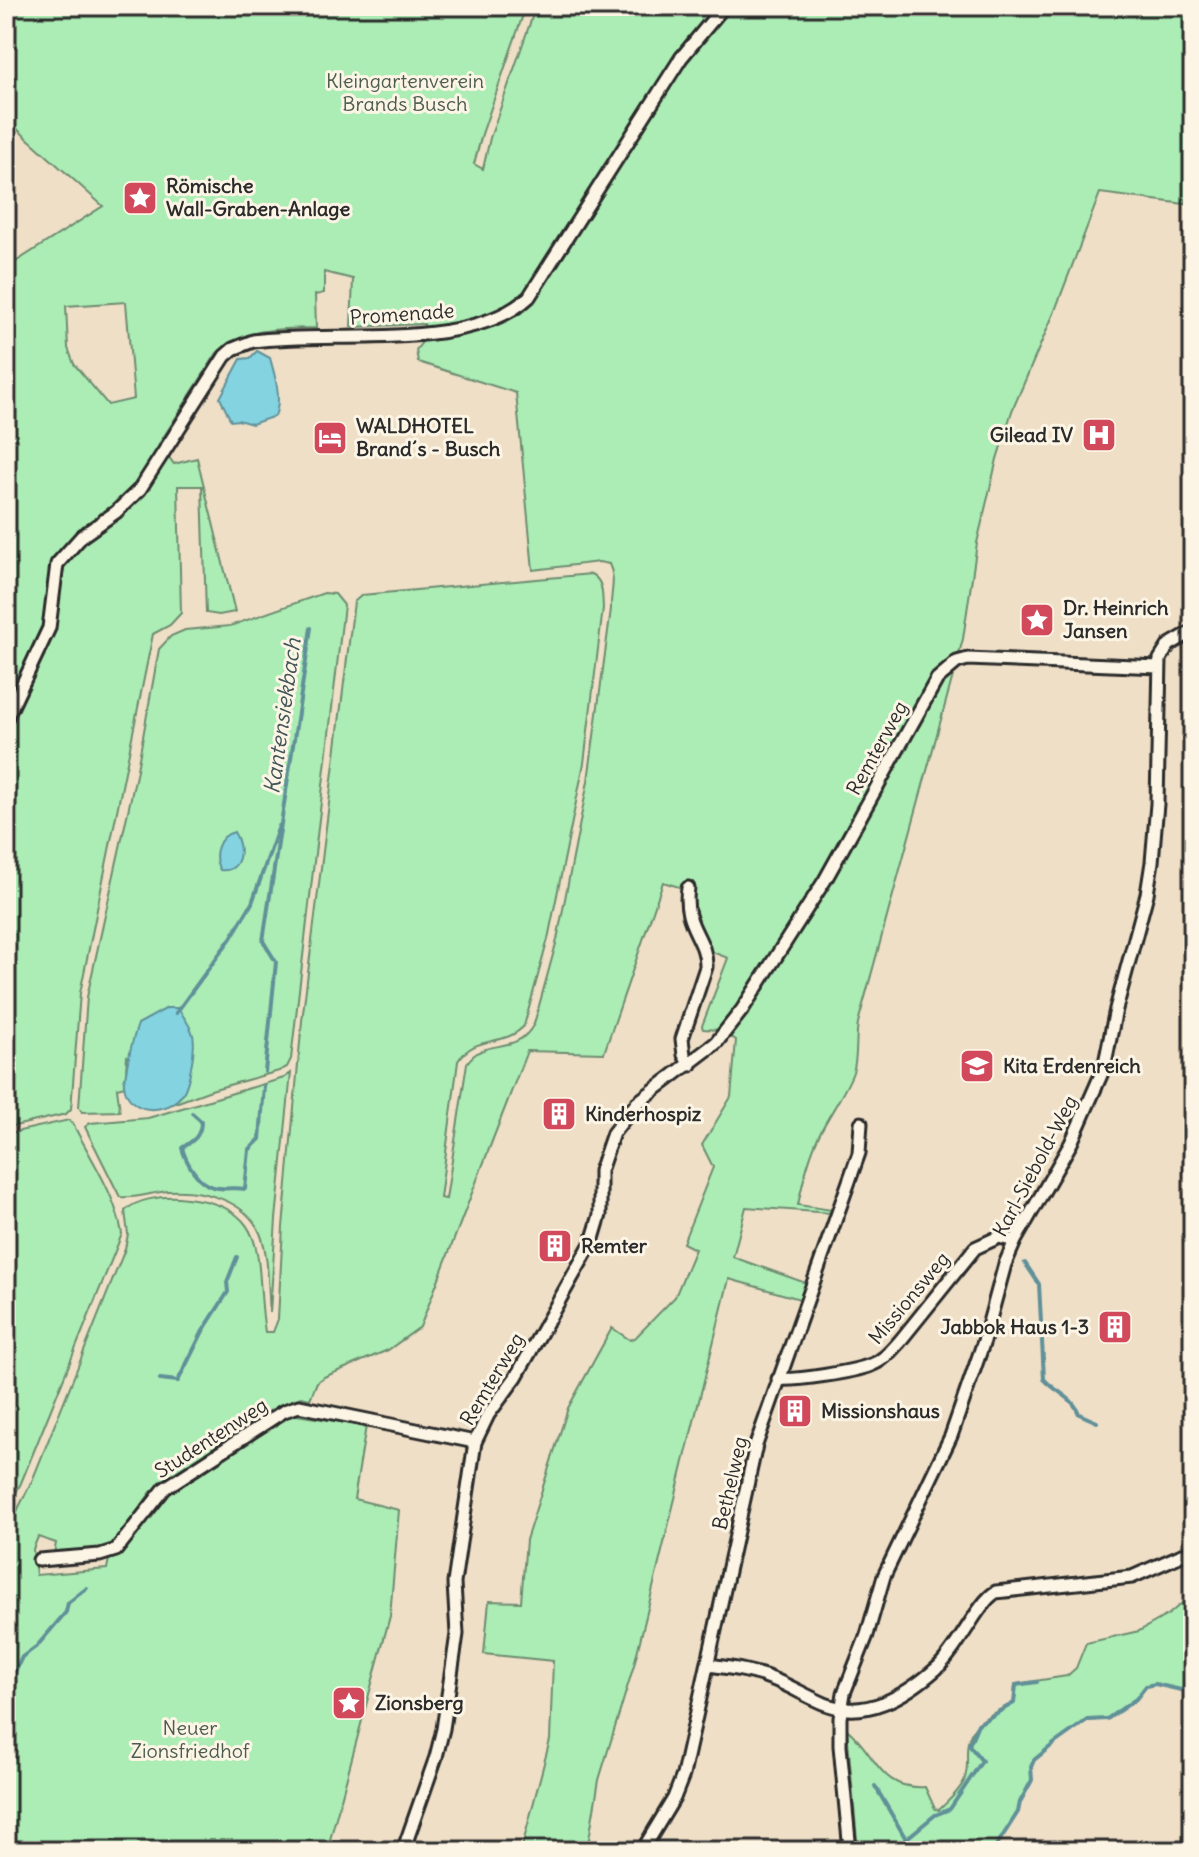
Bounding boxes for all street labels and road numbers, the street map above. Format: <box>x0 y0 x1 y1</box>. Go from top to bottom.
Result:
street label: Promenade <box>349 297 455 330</box>
street label: Remterweg <box>841 696 913 799</box>
street label: Karl-Siebold-Weg <box>987 1091 1082 1241</box>
street label: Missionsweg <box>863 1246 954 1349</box>
street label: Remterweg <box>454 1328 529 1430</box>
street label: Studentenweg <box>150 1392 272 1483</box>
street label: Bethelweg <box>707 1434 752 1532</box>

